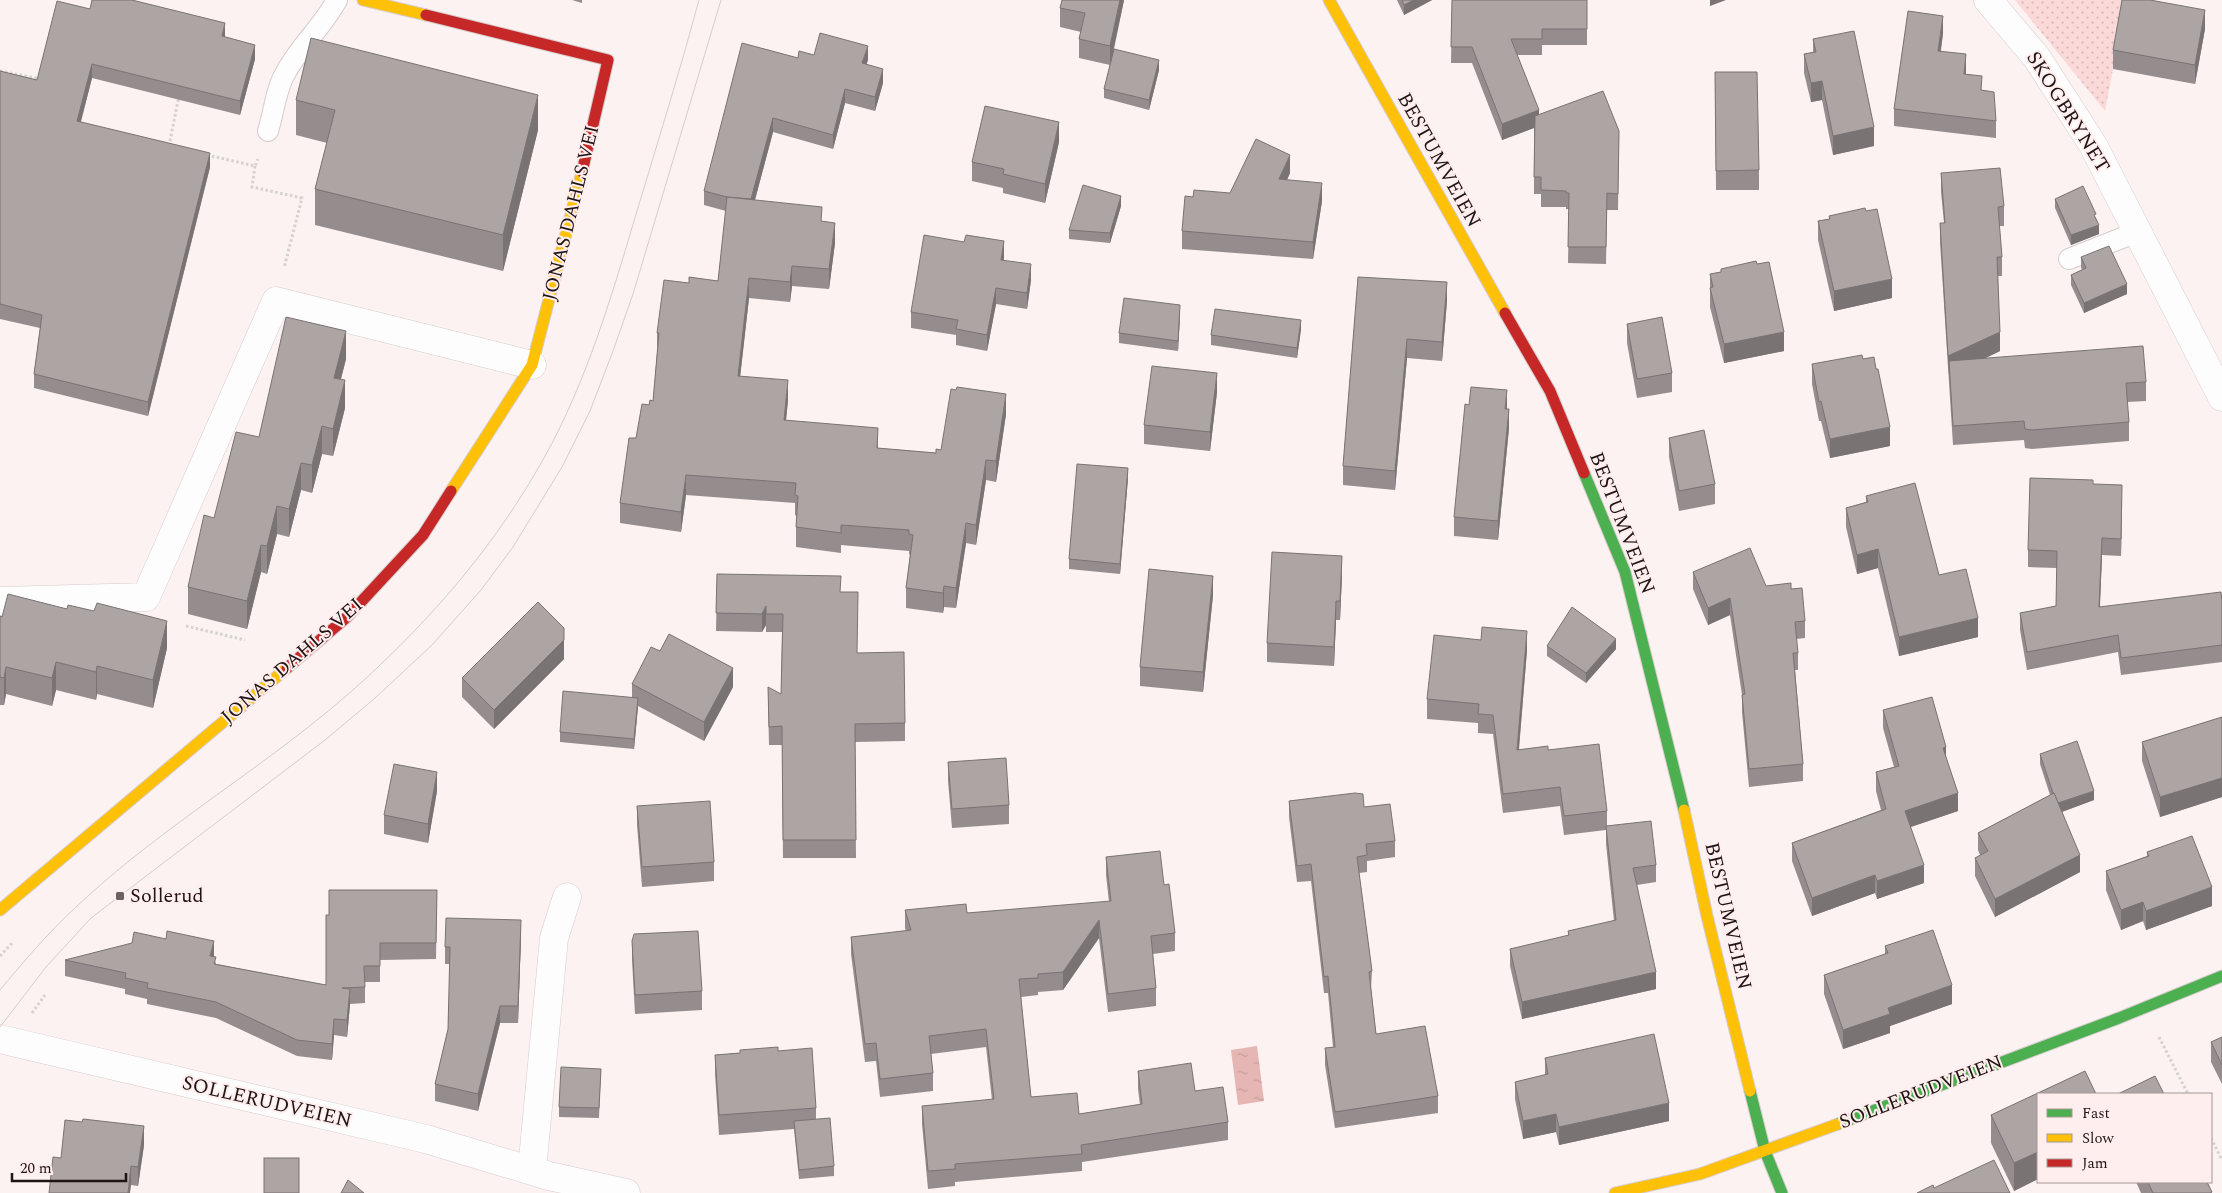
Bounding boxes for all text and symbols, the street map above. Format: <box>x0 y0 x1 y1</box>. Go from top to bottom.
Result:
street label: SKOGBRYNET <box>2019 45 2117 179</box>
street label: BESTUMVEIEN <box>1389 87 1489 233</box>
street label: JONAS DAHLS VEI <box>535 122 607 304</box>
street label: BESTUMVEIEN <box>1581 447 1663 599</box>
street label: JONAS DAHLS VEI <box>214 591 370 731</box>
street label: BESTUMVEIEN <box>1696 839 1760 993</box>
place label: Sollerud <box>130 881 204 911</box>
marker: Sollerud <box>114 890 126 902</box>
street label: SOLLERUDVEIEN <box>1835 1047 2007 1137</box>
street label: SOLLERUDVEIEN <box>179 1068 355 1136</box>
legend <box>2037 1093 2212 1183</box>
text: Fast <box>2082 1102 2110 1125</box>
text: Slow <box>2082 1127 2114 1150</box>
scale bar <box>12 1150 126 1182</box>
text: Jam <box>2082 1152 2108 1175</box>
text: 20 m <box>20 1157 52 1180</box>

